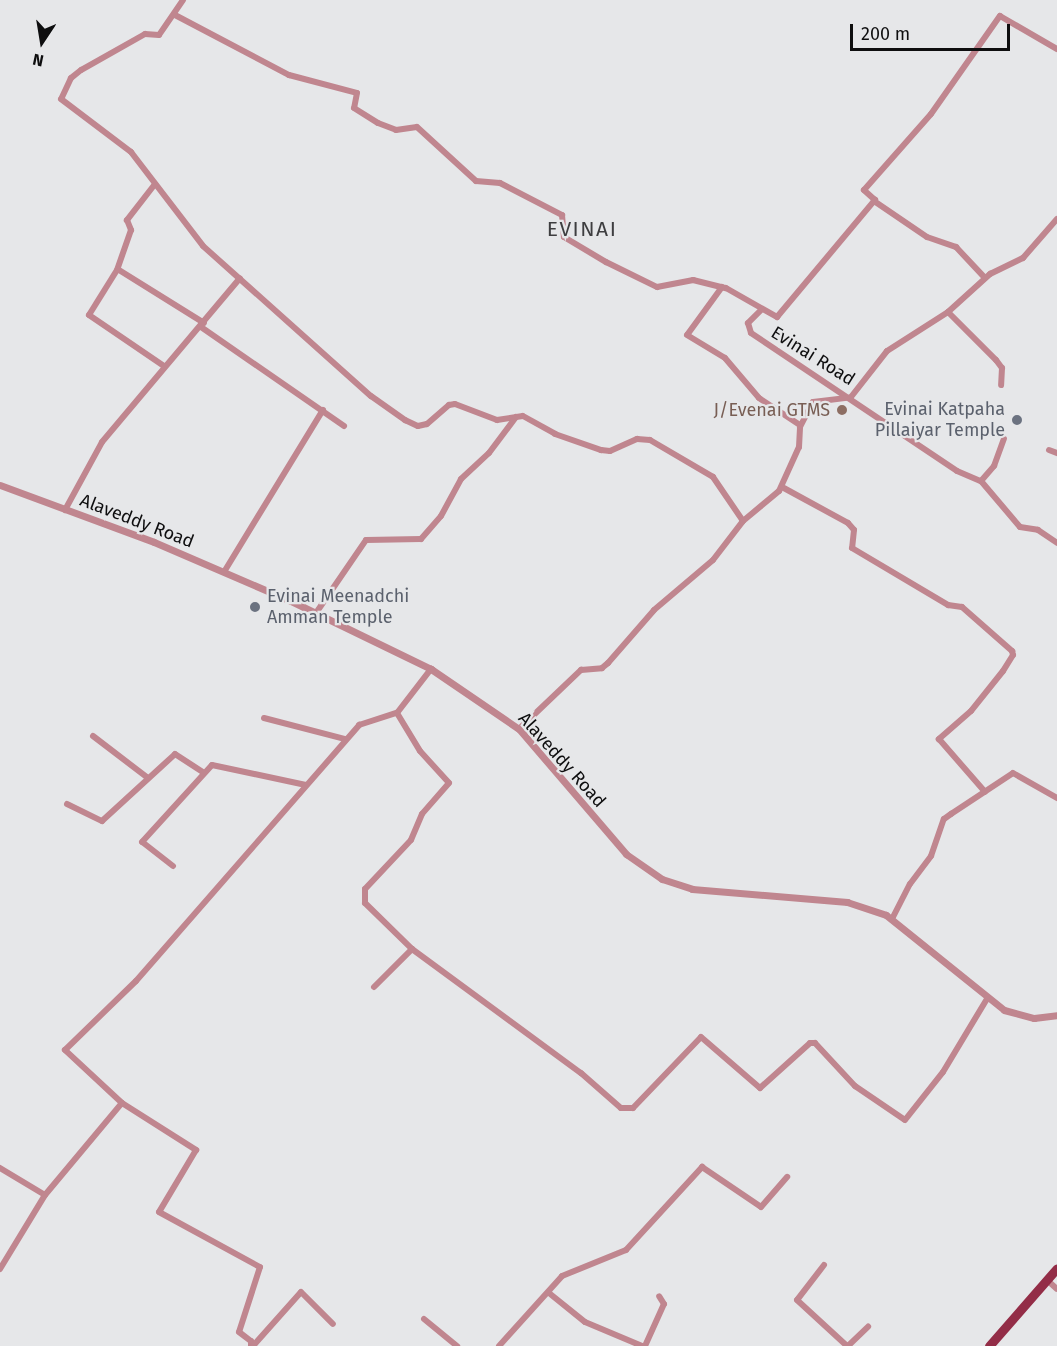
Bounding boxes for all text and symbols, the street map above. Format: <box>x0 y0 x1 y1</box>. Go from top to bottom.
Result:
north arrow <box>12 12 72 72</box>
scale bar <box>853 12 1014 50</box>
text: 200 m <box>861 23 910 45</box>
text: N <box>31 50 45 70</box>
district label: EVINAI <box>547 216 617 242</box>
street label: Evinai Road <box>767 322 859 390</box>
place label: J/Evenai GTMS <box>714 399 830 421</box>
place label: Evinai Katpaha Pillaiyar Temple <box>875 399 1005 442</box>
marker: J/Evenai GTMS <box>835 403 849 417</box>
marker: Evinai Katpaha Pillaiyar Temple <box>1010 413 1024 427</box>
street label: Alaveddy Road <box>77 489 197 553</box>
place label: Evinai Meenadchi Amman Temple <box>267 586 409 628</box>
marker: Evinai Meenadchi Amman Temple <box>248 600 262 614</box>
street label: Alaveddy Road <box>514 708 610 812</box>

